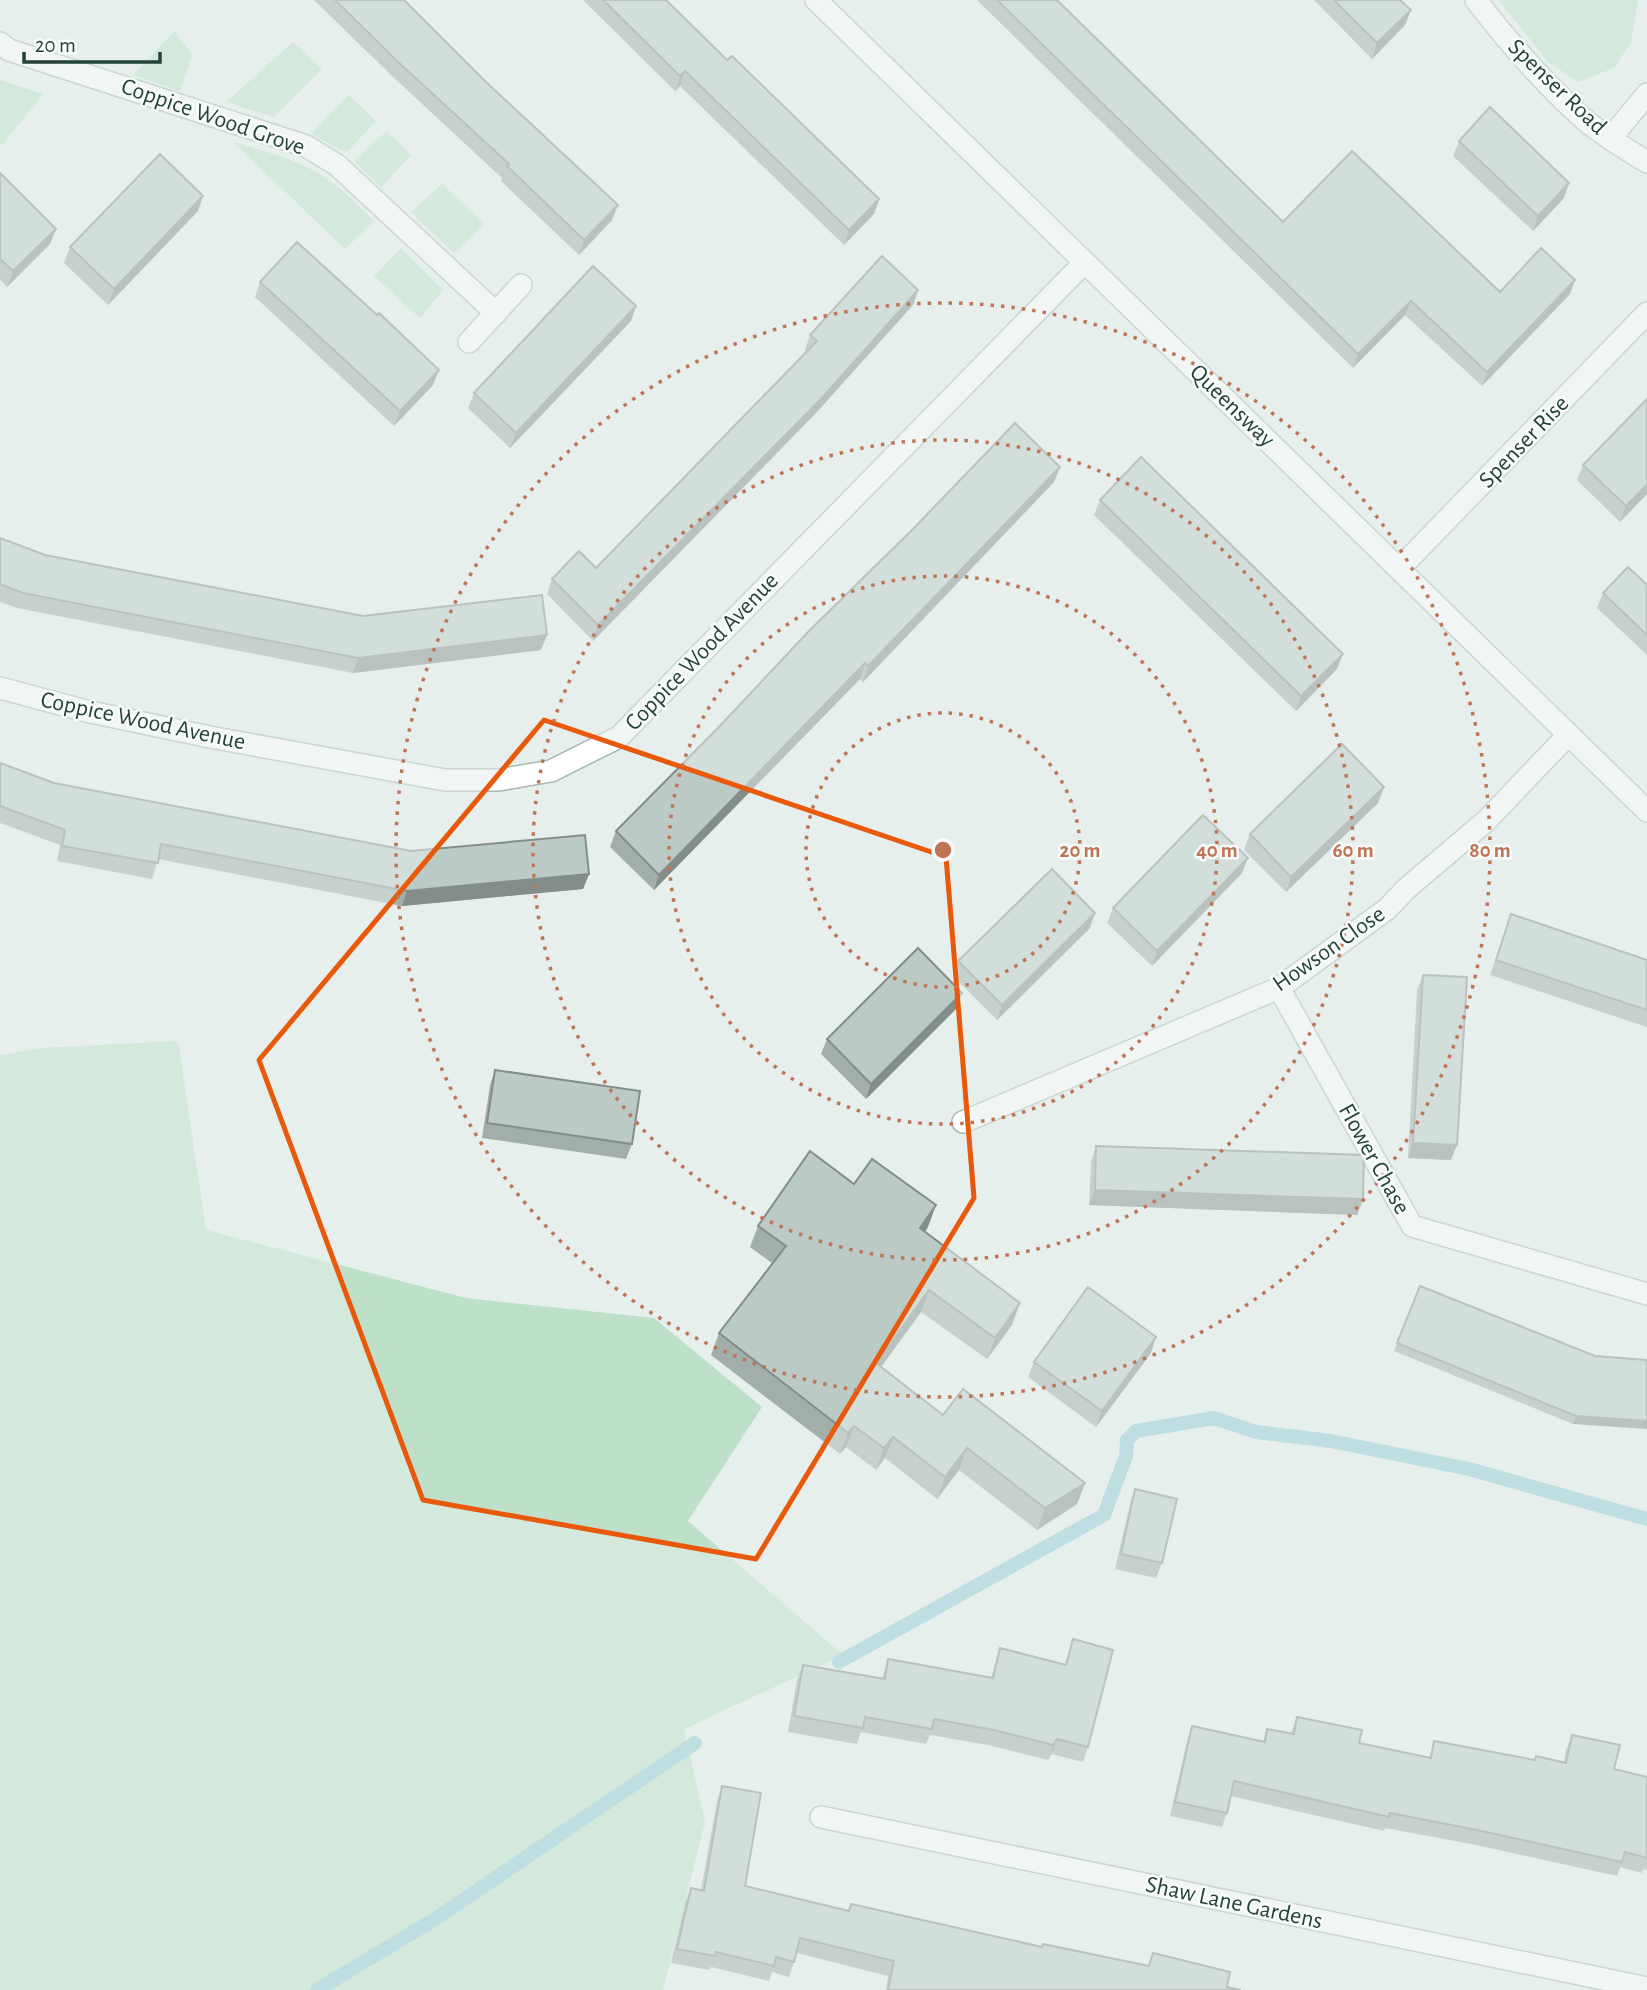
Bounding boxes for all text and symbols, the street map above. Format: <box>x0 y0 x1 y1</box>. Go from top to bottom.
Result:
scale bar <box>24 21 161 65</box>
street label: Spenser Road <box>1503 34 1611 140</box>
text: 20 m <box>35 35 76 56</box>
street label: Coppice Wood Grove <box>118 74 308 160</box>
street label: Queensway <box>1185 360 1279 452</box>
street label: Spenser Rise <box>1474 391 1574 493</box>
street label: Coppice Wood Avenue <box>621 569 783 735</box>
street label: Coppice Wood Avenue <box>38 688 248 754</box>
centre of rings <box>931 838 955 862</box>
text: 20 m <box>1060 840 1100 861</box>
text: 40 m <box>1196 840 1238 861</box>
text: 60 m <box>1332 840 1374 861</box>
text: 80 m <box>1469 840 1511 861</box>
street label: Howson Close <box>1269 902 1389 996</box>
street label: Flower Chase <box>1334 1100 1414 1218</box>
street label: Shaw Lane Gardens <box>1143 1873 1325 1933</box>

